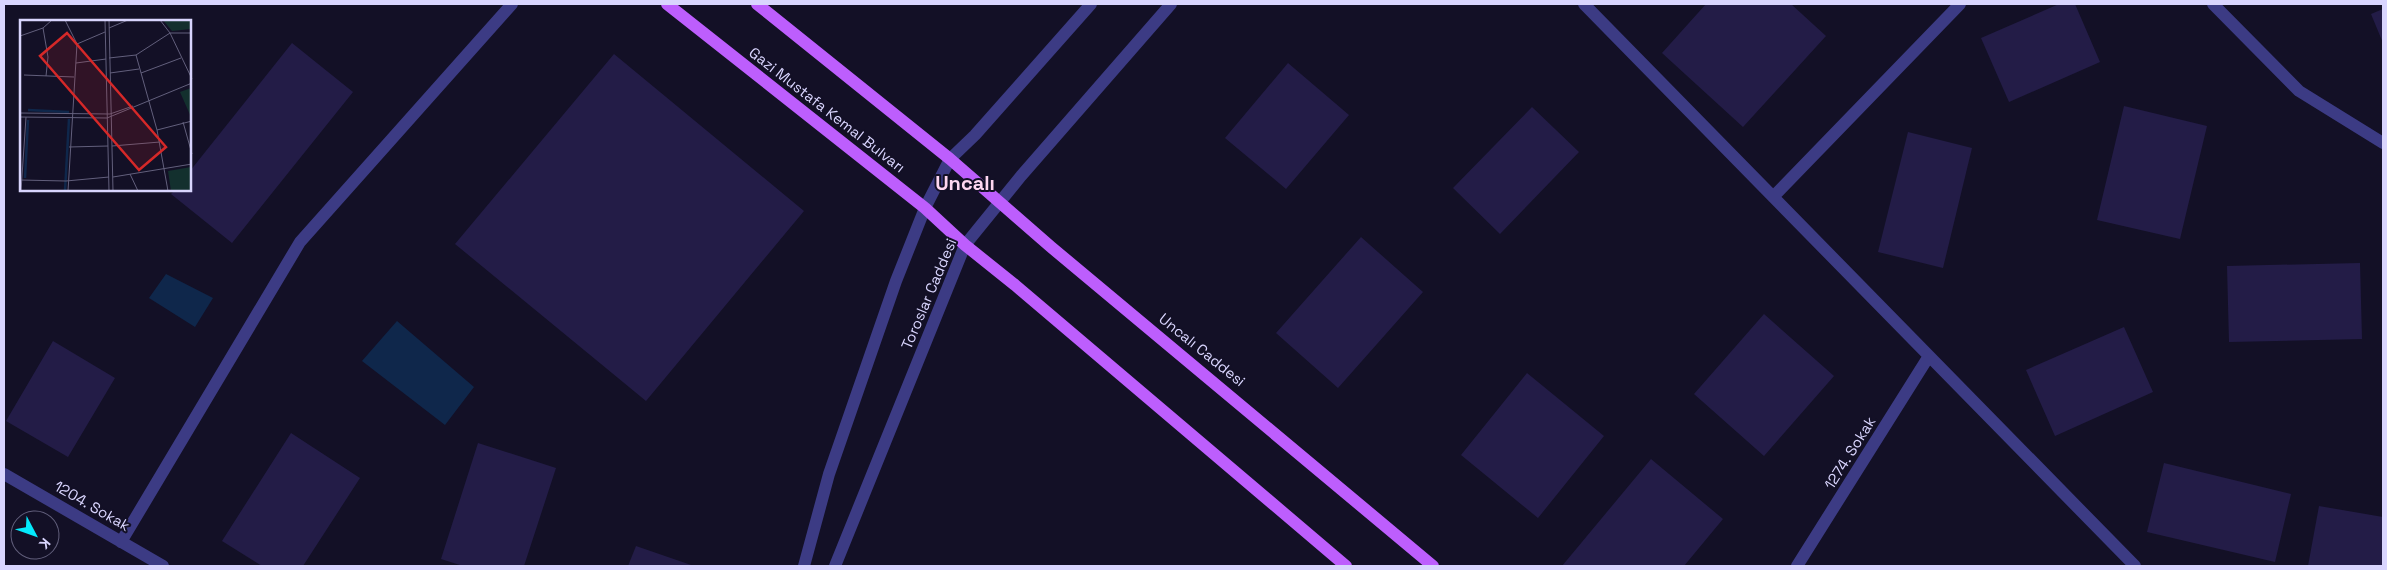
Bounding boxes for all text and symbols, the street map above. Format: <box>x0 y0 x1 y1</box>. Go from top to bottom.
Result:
inset map <box>20 20 191 191</box>
street label: Gazi Mustafa Kemal Bulvarı <box>745 43 909 177</box>
district label: Uncalı <box>935 170 995 196</box>
street label: Toroslar Caddesi <box>897 235 960 352</box>
street label: Uncalı Caddesi <box>1155 309 1249 390</box>
street label: 1274. Sokak <box>1820 413 1879 493</box>
street label: 1204. Sokak <box>51 476 134 535</box>
north arrow <box>10 510 60 560</box>
text: K <box>35 534 54 553</box>

